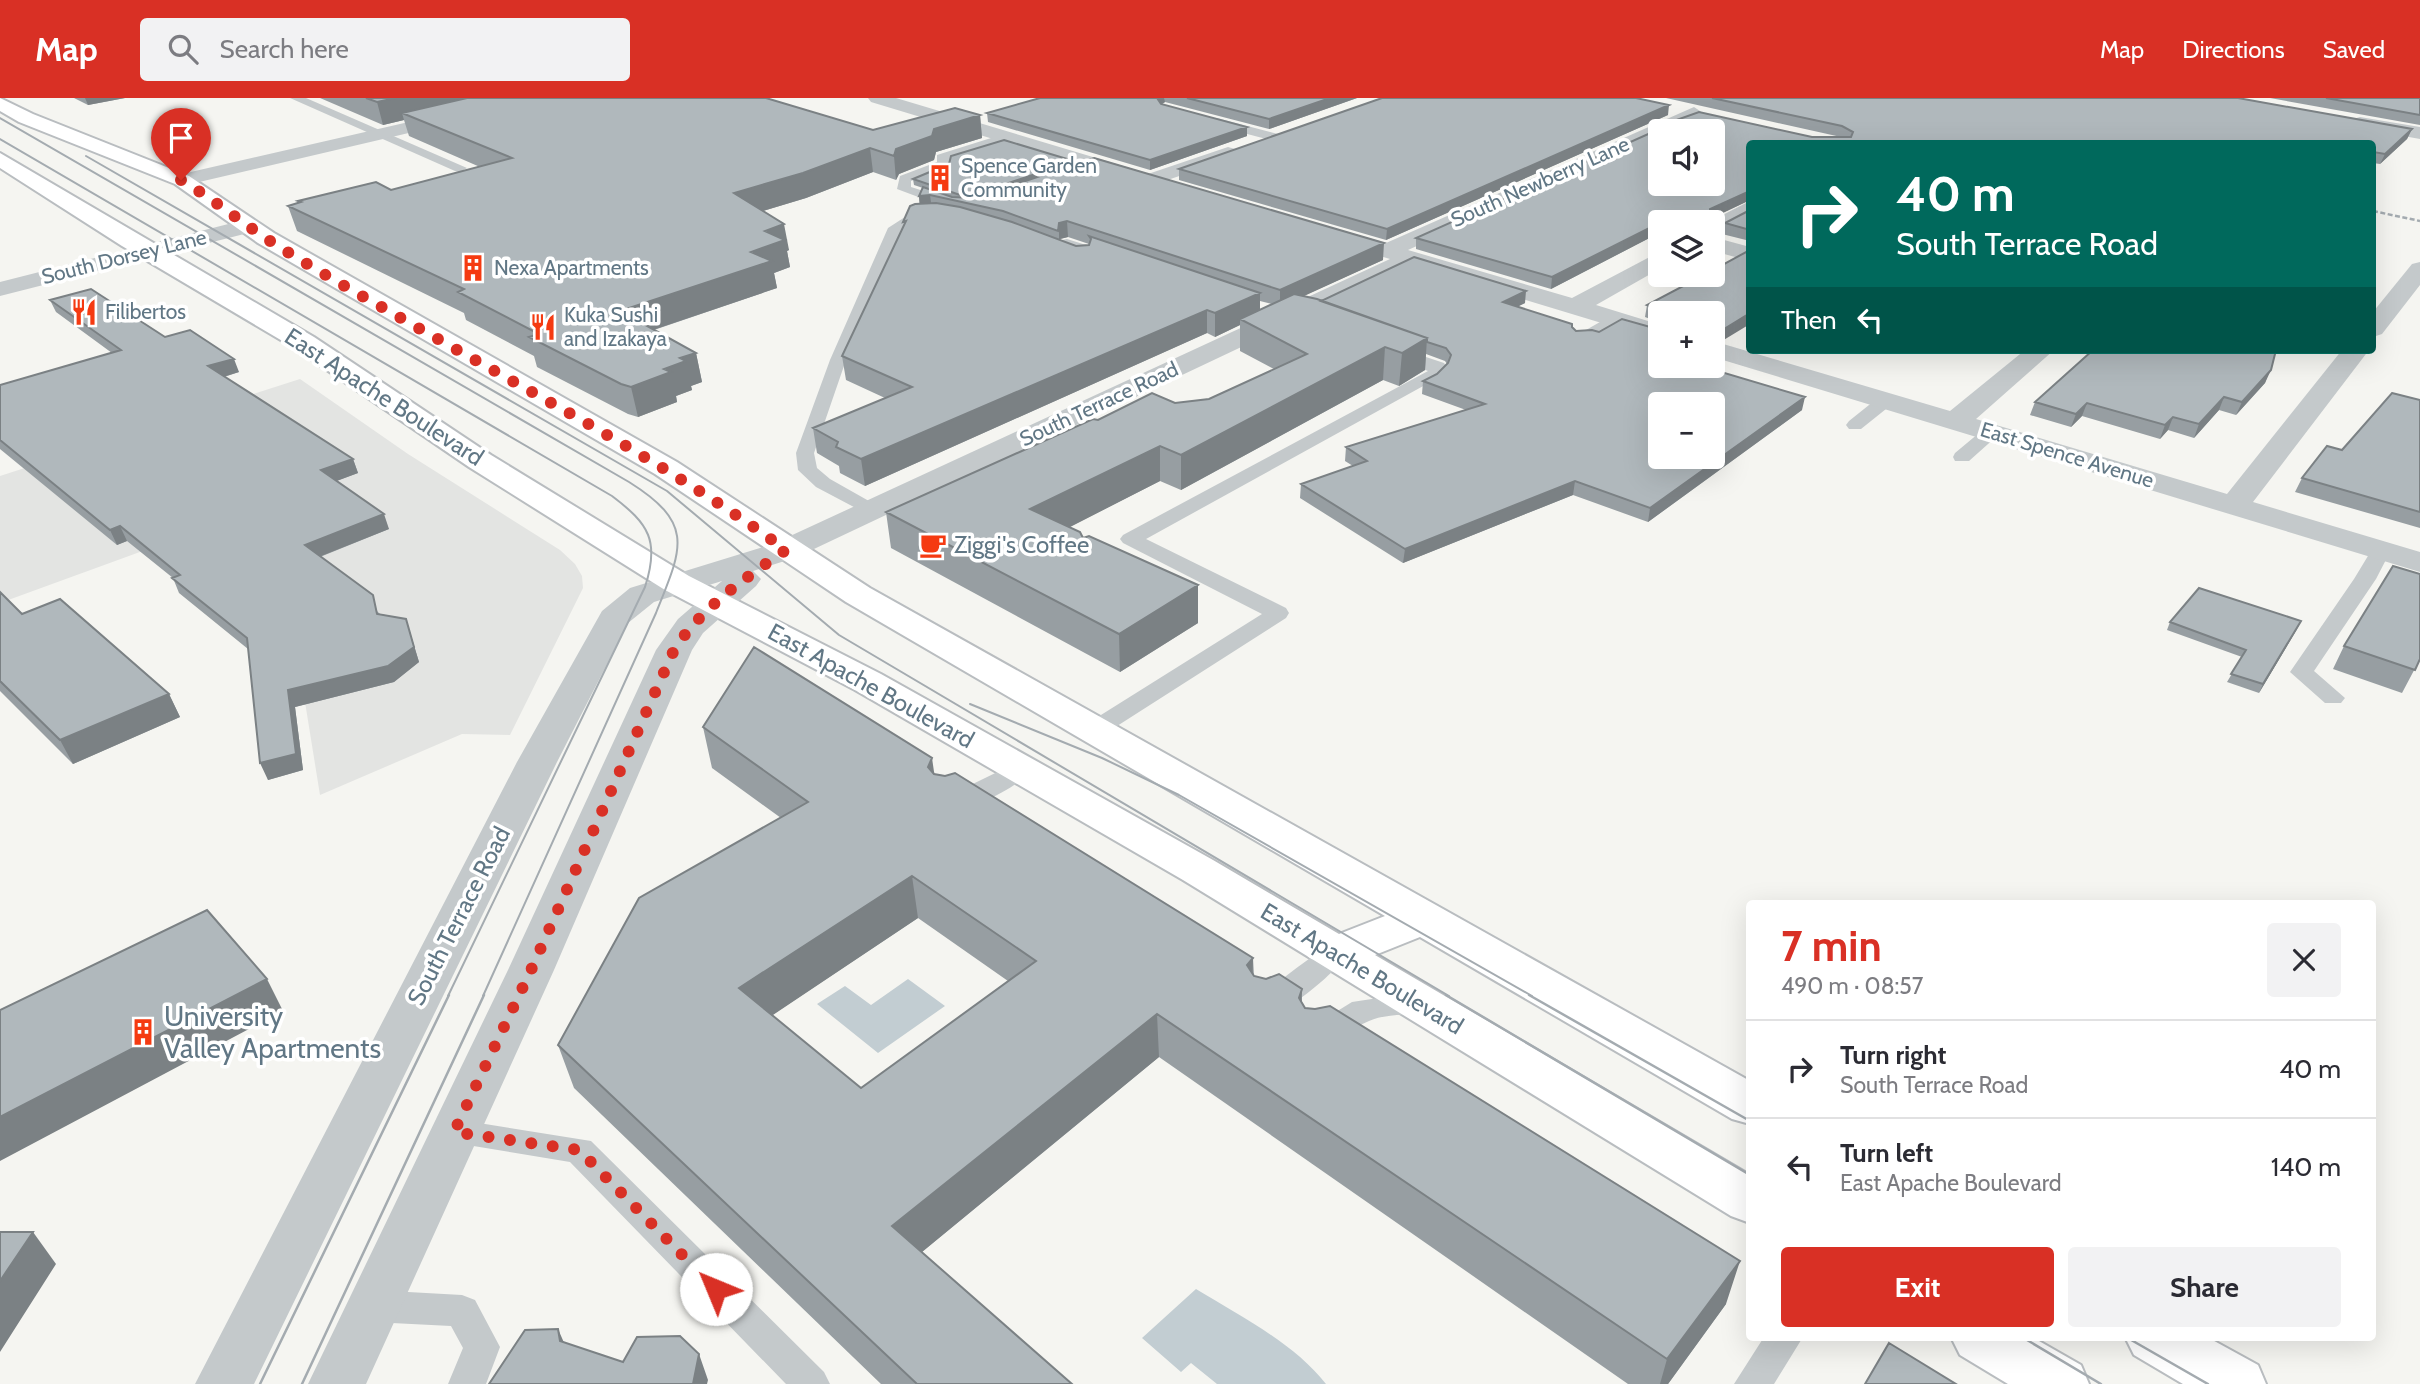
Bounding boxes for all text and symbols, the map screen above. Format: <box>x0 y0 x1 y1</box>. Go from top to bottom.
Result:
search box <box>140 18 630 81</box>
text: Map <box>35 29 98 69</box>
icon: search <box>164 30 202 68</box>
text: Search here <box>220 33 349 65</box>
text: Map <box>2100 35 2144 64</box>
text: Directions <box>2182 35 2285 64</box>
text: Saved <box>2323 35 2385 64</box>
pin <box>151 108 211 180</box>
icon: arrive <box>162 119 200 157</box>
map controls <box>1648 119 1725 469</box>
button: sound <box>1648 119 1725 196</box>
street label: South Newberry Lane <box>1447 131 1633 232</box>
place label: Spence Garden Community <box>961 153 1097 202</box>
building icon: Spence Garden Community <box>925 163 955 193</box>
text: 40 m <box>1896 164 2015 223</box>
icon: right <box>1781 168 1872 259</box>
button: layers <box>1648 210 1725 287</box>
street label: South Dorsey Lane <box>39 224 209 289</box>
text: South Terrace Road <box>1896 224 2158 263</box>
building icon: Nexa Apartments <box>458 253 488 283</box>
place label: Nexa Apartments <box>494 255 649 280</box>
restaurant icon: Filibertos <box>69 297 99 327</box>
place label: Filibertos <box>105 299 186 324</box>
button: + <box>1648 301 1725 378</box>
icon: left <box>1851 301 1889 339</box>
place label: Kuka Sushi and Izakaya <box>564 302 667 351</box>
text: Then <box>1781 304 1837 336</box>
restaurant icon: Kuka Sushi and Izakaya <box>528 312 558 342</box>
street label: East Apache Boulevard <box>279 321 489 472</box>
street label: South Terrace Road <box>1016 356 1182 451</box>
button: − <box>1648 392 1725 469</box>
street label: East Spence Avenue <box>1977 416 2157 493</box>
cafe icon: Ziggi's Coffee <box>918 530 948 560</box>
place label: Ziggi's Coffee <box>954 530 1089 559</box>
street label: East Apache Boulevard <box>763 617 979 754</box>
street label: South Terrace Road <box>401 822 516 1010</box>
street label: East Apache Boulevard <box>1256 897 1469 1041</box>
text: 7 min <box>1781 920 1882 972</box>
button: close <box>2267 923 2341 997</box>
text: 490 m · 08:57 <box>1781 972 1923 1000</box>
place label: University Valley Apartments <box>164 999 381 1065</box>
building icon: University Valley Apartments <box>128 1017 158 1047</box>
text: Turn right <box>1840 1039 1946 1071</box>
icon: right <box>1781 1050 1819 1088</box>
text: 40 m <box>2279 1053 2341 1085</box>
text: South Terrace Road <box>1840 1071 2028 1099</box>
text: Turn left <box>1840 1137 1933 1169</box>
icon: left <box>1781 1148 1819 1186</box>
text: 140 m <box>2271 1151 2341 1183</box>
text: East Apache Boulevard <box>1840 1169 2062 1197</box>
button: Exit <box>1781 1247 2054 1327</box>
button: Share <box>2068 1247 2341 1327</box>
position arrow <box>679 1252 753 1326</box>

